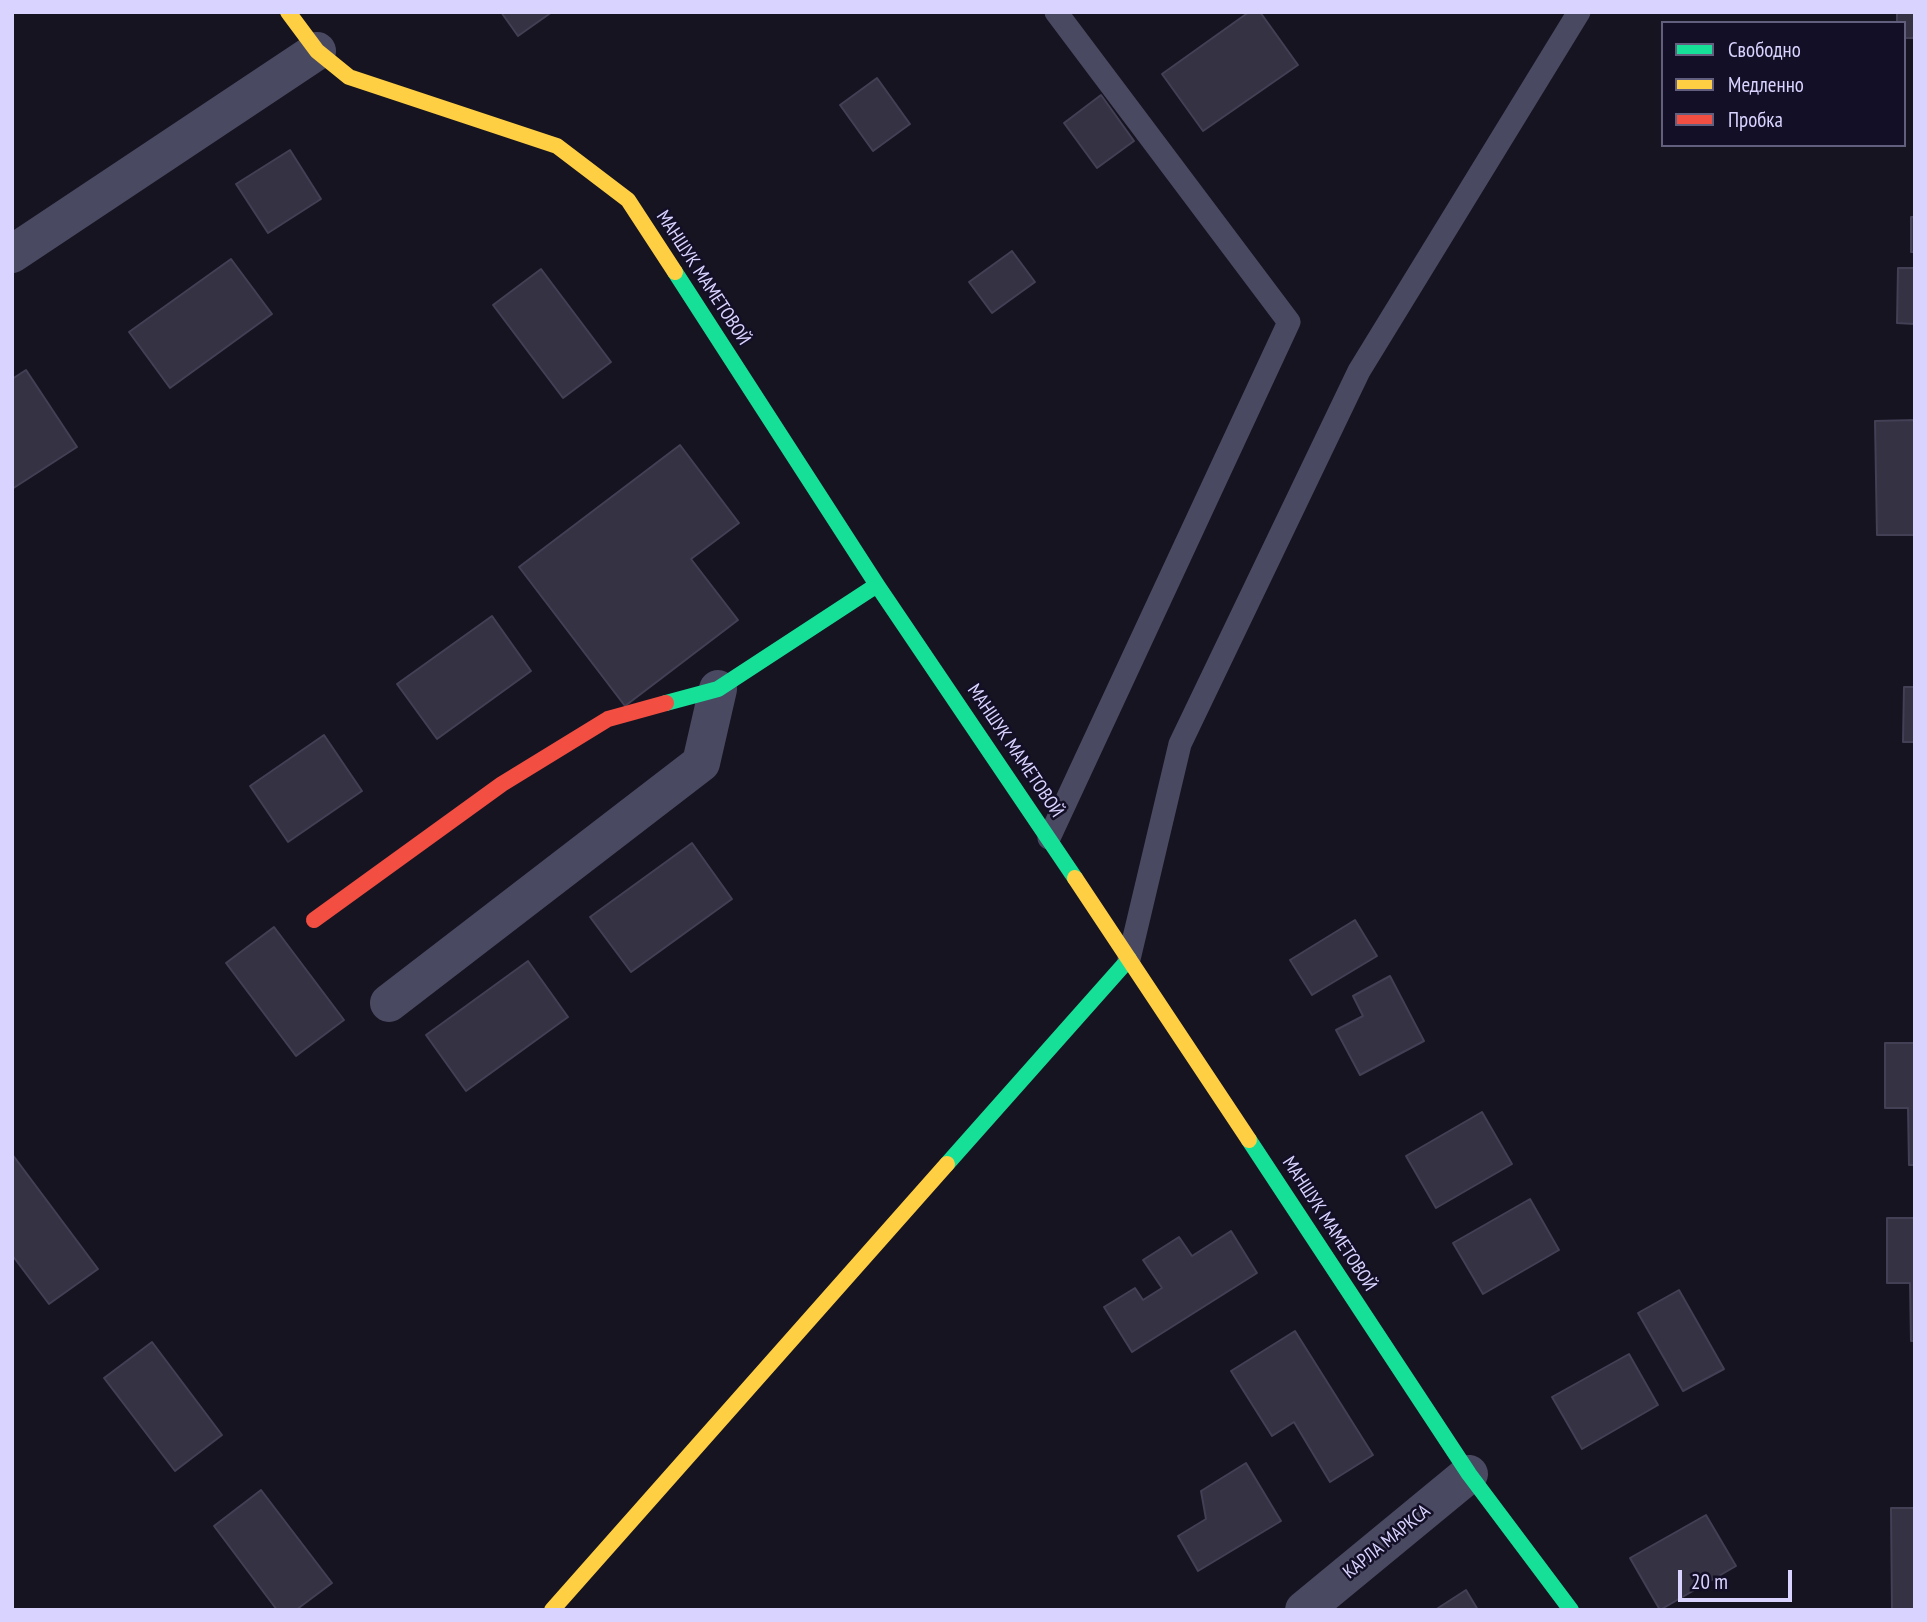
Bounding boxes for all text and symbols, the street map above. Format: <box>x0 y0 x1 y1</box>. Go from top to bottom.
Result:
legend <box>1661 21 1906 147</box>
text: Свободно <box>1728 36 1801 63</box>
text: Медленно <box>1728 71 1804 98</box>
text: Пробка <box>1728 106 1783 133</box>
street label: МАНШУК МАМЕТОВОЙ <box>651 206 755 350</box>
street label: МАНШУК МАМЕТОВОЙ <box>962 680 1068 822</box>
street label: МАНШУК МАМЕТОВОЙ <box>1277 1152 1381 1296</box>
street label: КАРЛА МАРКСА <box>1339 1500 1435 1584</box>
scale bar <box>1682 1556 1796 1600</box>
text: 20 m <box>1691 1568 1728 1595</box>

